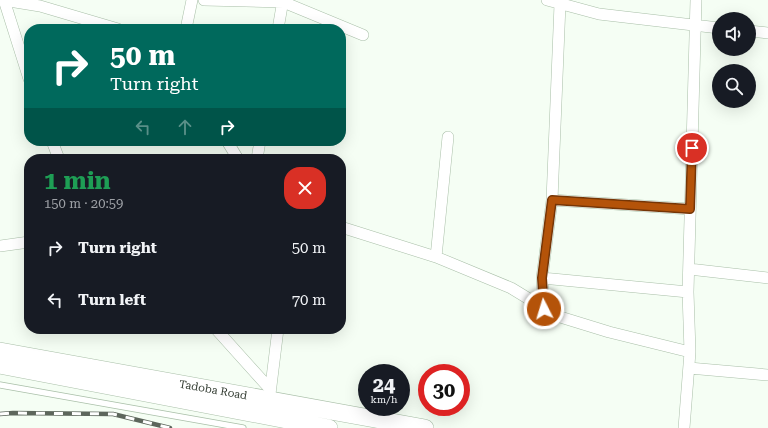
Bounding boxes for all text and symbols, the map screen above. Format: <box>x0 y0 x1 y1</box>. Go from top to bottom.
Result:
map controls <box>712 12 756 108</box>
button: sound <box>712 12 756 56</box>
text: 50 m <box>110 39 175 72</box>
icon: right <box>44 40 96 92</box>
button: search <box>712 64 756 108</box>
text: Turn right <box>110 73 198 94</box>
icon: left <box>132 116 154 138</box>
icon: ahead <box>174 116 196 138</box>
icon: right <box>216 116 238 138</box>
pin <box>675 131 709 165</box>
icon: arrive <box>681 137 703 159</box>
text: 1 min <box>44 167 111 195</box>
button: close <box>284 167 326 209</box>
text: 150 m · 20:59 <box>44 196 123 211</box>
icon: right <box>44 237 66 259</box>
text: Turn right <box>78 239 157 257</box>
text: 50 m <box>292 239 326 257</box>
position arrow <box>523 288 565 330</box>
icon: left <box>44 289 66 311</box>
text: Turn left <box>78 291 146 309</box>
text: 70 m <box>292 291 326 309</box>
speed limit sign: 30 <box>418 364 470 416</box>
text: 24 <box>373 373 395 397</box>
street label: Tadoba Road <box>178 378 248 402</box>
text: km/h <box>371 394 397 405</box>

